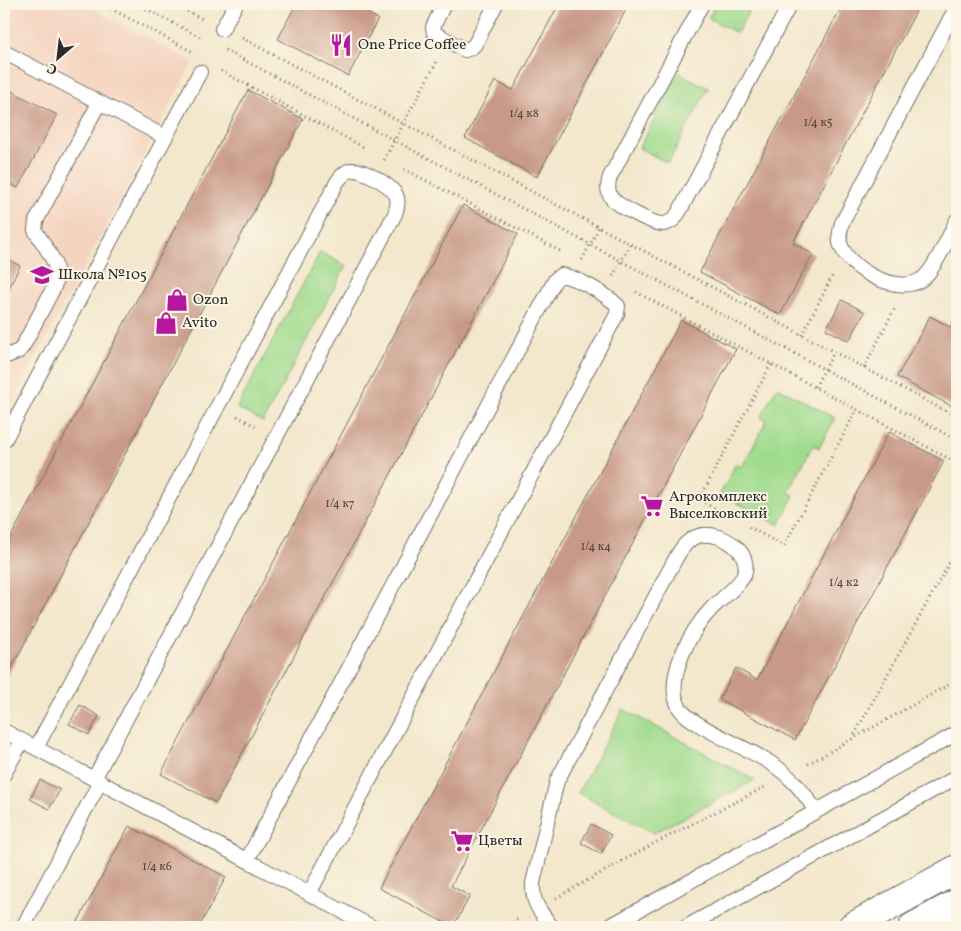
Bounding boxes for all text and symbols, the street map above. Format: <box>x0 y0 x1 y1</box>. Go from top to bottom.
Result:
north arrow <box>32 32 82 82</box>
restaurant icon: One Price Coffee <box>328 32 354 58</box>
place label: One Price Coffee <box>358 35 466 56</box>
text: С <box>44 58 61 79</box>
house number: 1/4 к8 <box>509 106 539 122</box>
house number: 1/4 к5 <box>803 115 833 131</box>
school or university icon: Школа №105 <box>29 262 55 288</box>
place label: Школа №105 <box>58 265 147 286</box>
shop icon: Ozon <box>164 287 190 313</box>
place label: Ozon <box>193 290 228 311</box>
shop icon: Avito <box>153 310 179 336</box>
place label: Avito <box>182 313 217 334</box>
place label: Агрокомплекс Выселковский <box>669 487 767 525</box>
supermarket icon: Агрокомплекс Выселковский <box>639 493 665 519</box>
house number: 1/4 к7 <box>325 496 355 512</box>
house number: 1/4 к4 <box>581 539 611 555</box>
house number: 1/4 к2 <box>829 575 859 591</box>
supermarket icon: Цветы <box>449 828 475 854</box>
place label: Цветы <box>478 831 523 852</box>
house number: 1/4 к6 <box>142 859 172 875</box>

